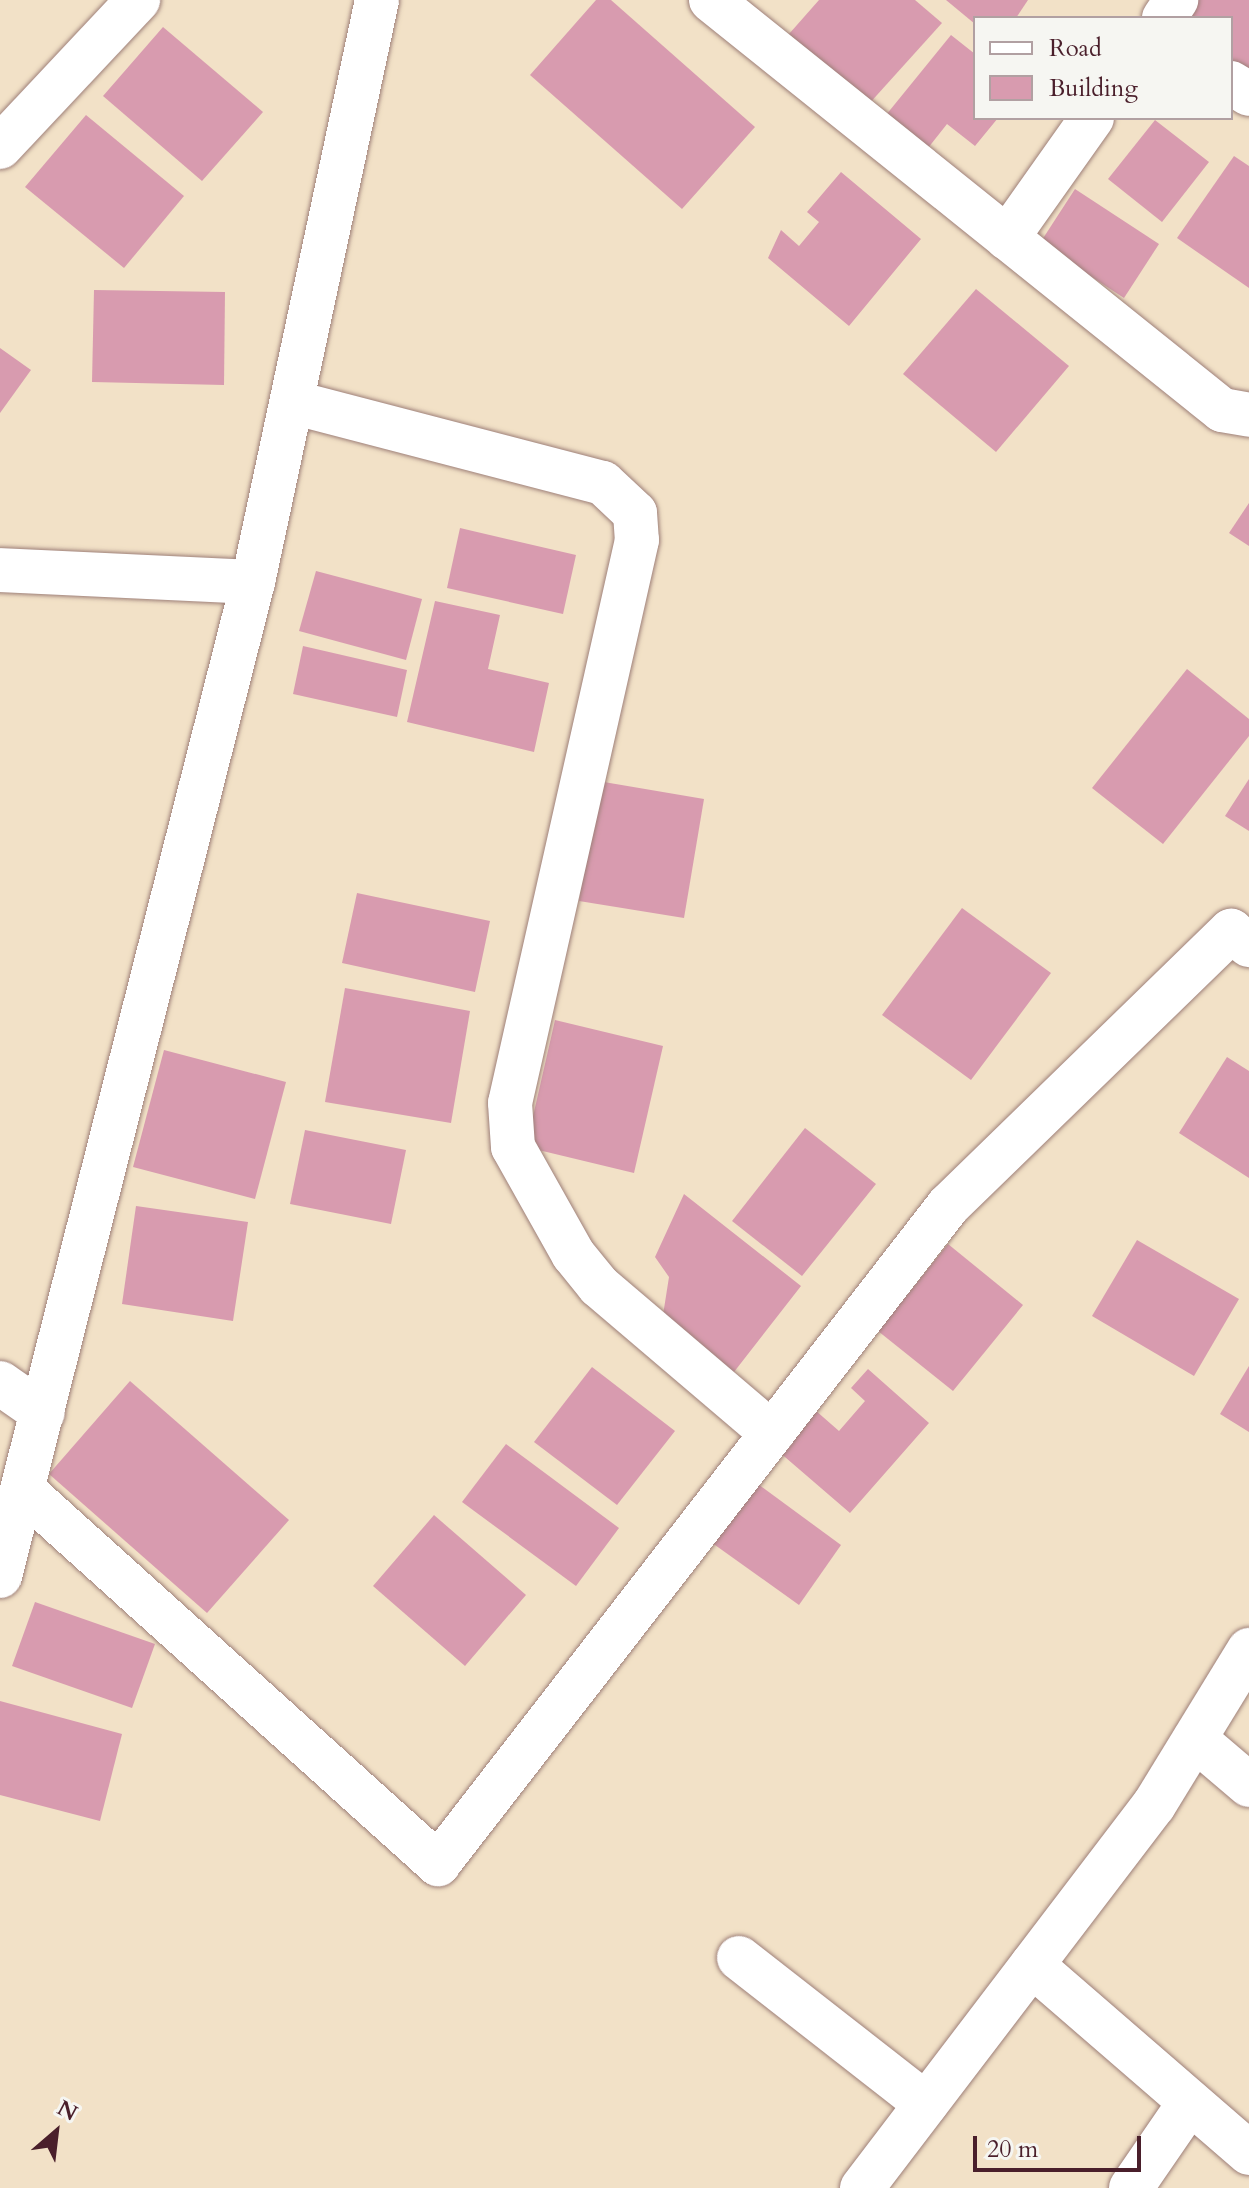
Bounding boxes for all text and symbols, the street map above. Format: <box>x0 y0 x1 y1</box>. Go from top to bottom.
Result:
legend <box>973 16 1233 120</box>
text: Road <box>1049 32 1102 65</box>
text: Building <box>1049 72 1138 105</box>
north arrow <box>16 2092 96 2172</box>
text: N <box>52 2093 83 2129</box>
scale bar <box>977 2120 1145 2170</box>
text: 20 m <box>987 2133 1038 2166</box>

